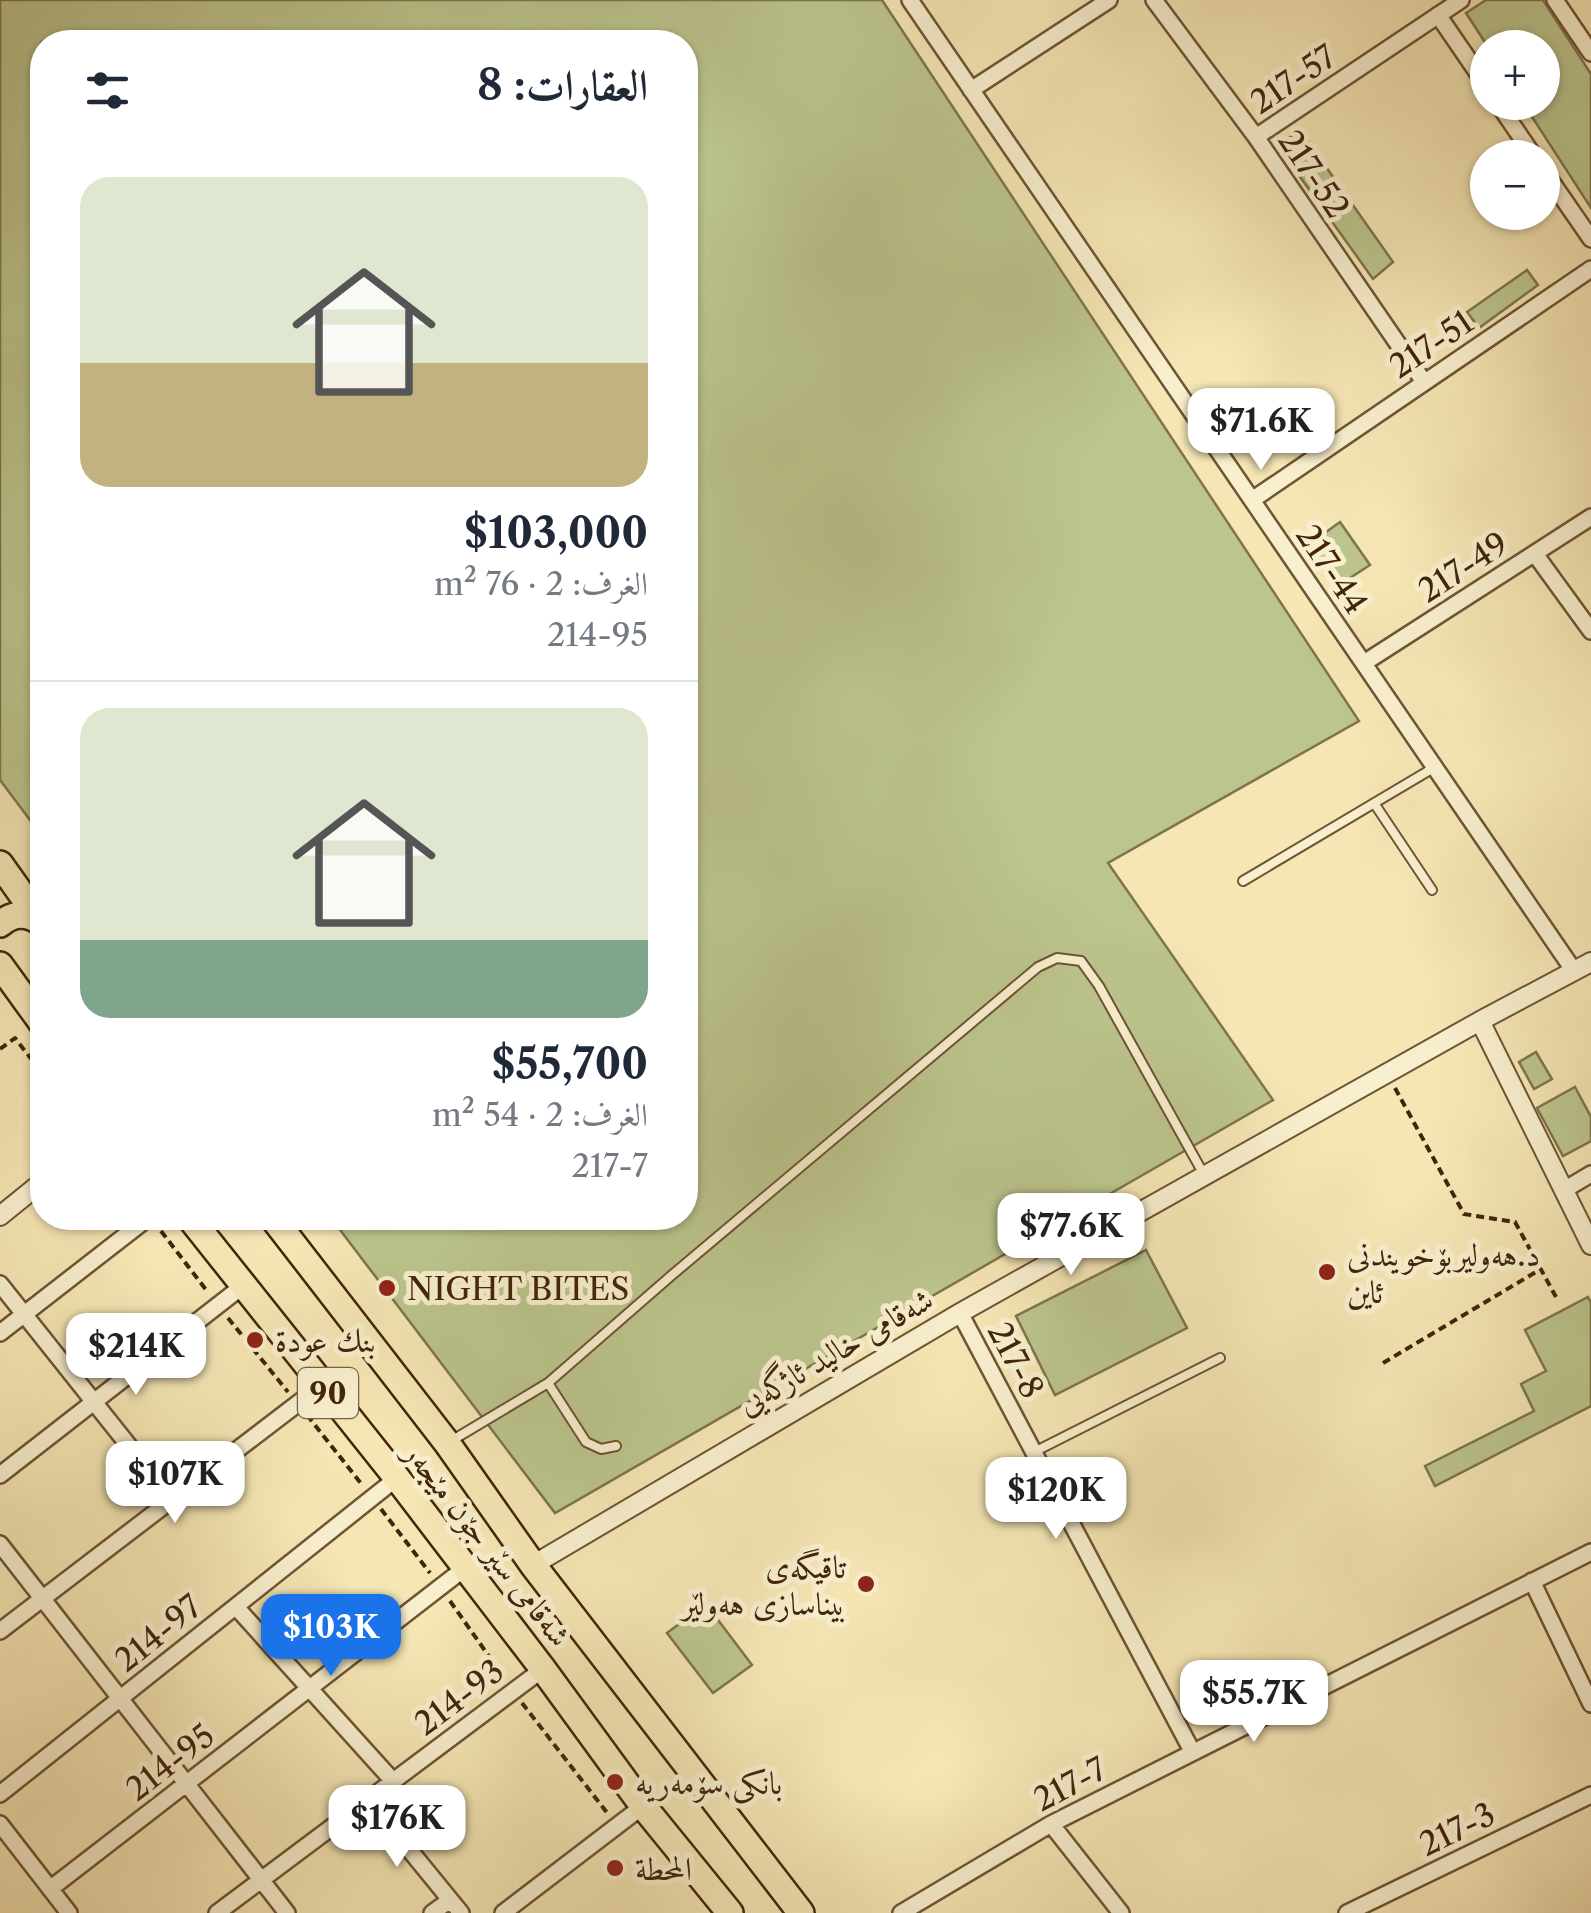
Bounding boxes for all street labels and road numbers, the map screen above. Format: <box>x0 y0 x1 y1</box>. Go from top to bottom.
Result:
street label: 217-57 <box>1243 36 1343 122</box>
street label: 217-52 <box>1271 123 1357 225</box>
street label: 217-51 <box>1382 302 1480 386</box>
street label: 217-44 <box>1288 517 1376 621</box>
street label: 217-49 <box>1411 524 1515 610</box>
street label: شەقامی خالید ئاژگەیی <box>729 1277 941 1425</box>
street label: 217-8 <box>980 1315 1052 1405</box>
road number: 90 <box>298 1368 358 1418</box>
street label: شەقامی سێر جۆن مێجەر <box>393 1432 580 1655</box>
street label: 214-97 <box>107 1586 209 1679</box>
street label: 214-93 <box>407 1651 511 1743</box>
street label: 214-95 <box>118 1716 222 1808</box>
street label: 217-7 <box>1027 1749 1113 1819</box>
street label: 217-3 <box>1413 1794 1501 1864</box>

